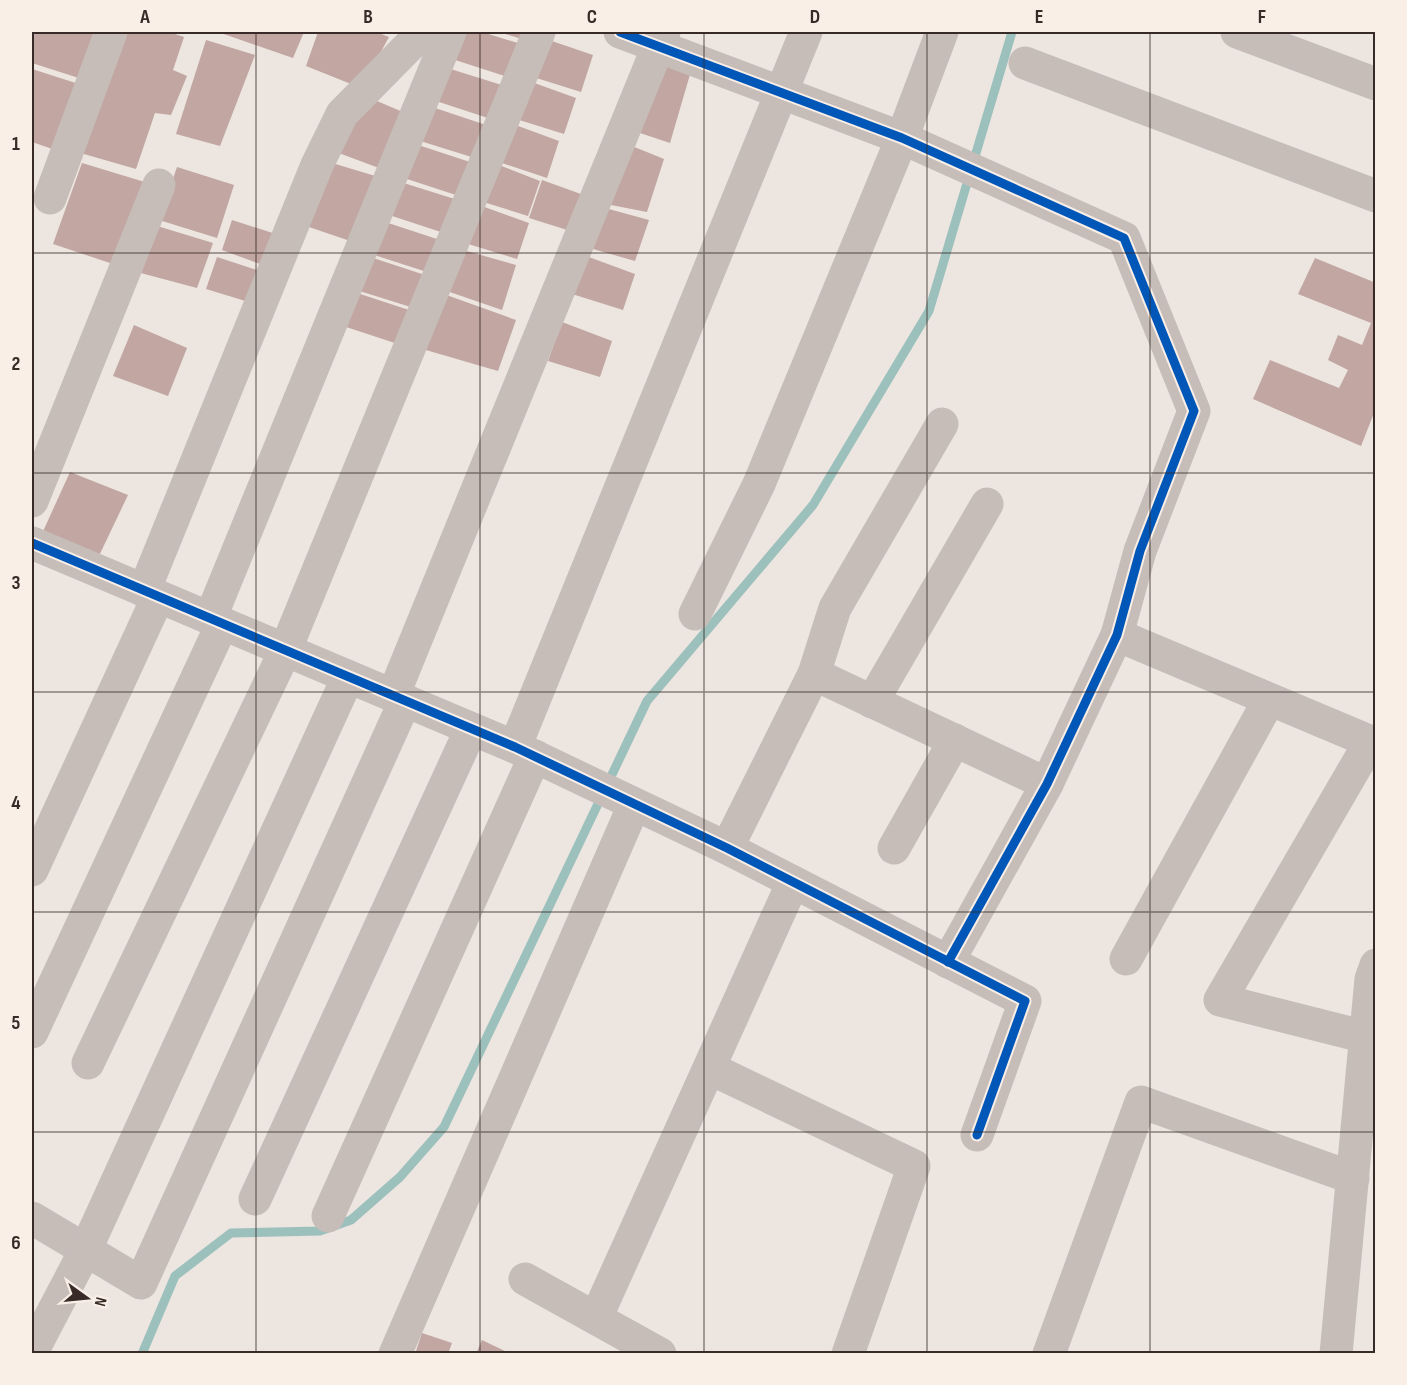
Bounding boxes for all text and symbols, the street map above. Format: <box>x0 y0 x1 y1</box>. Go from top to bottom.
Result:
text: A <box>139 5 150 29</box>
text: B <box>363 5 373 29</box>
text: C <box>587 5 597 29</box>
text: D <box>810 5 820 29</box>
text: E <box>1035 5 1043 29</box>
text: F <box>1258 5 1266 29</box>
text: 1 <box>12 132 20 156</box>
text: 2 <box>12 352 20 376</box>
text: 3 <box>12 571 21 595</box>
text: 4 <box>11 791 21 815</box>
text: 5 <box>12 1011 21 1035</box>
text: 6 <box>11 1231 21 1255</box>
north arrow <box>57 1268 117 1328</box>
text: N <box>90 1295 110 1308</box>

